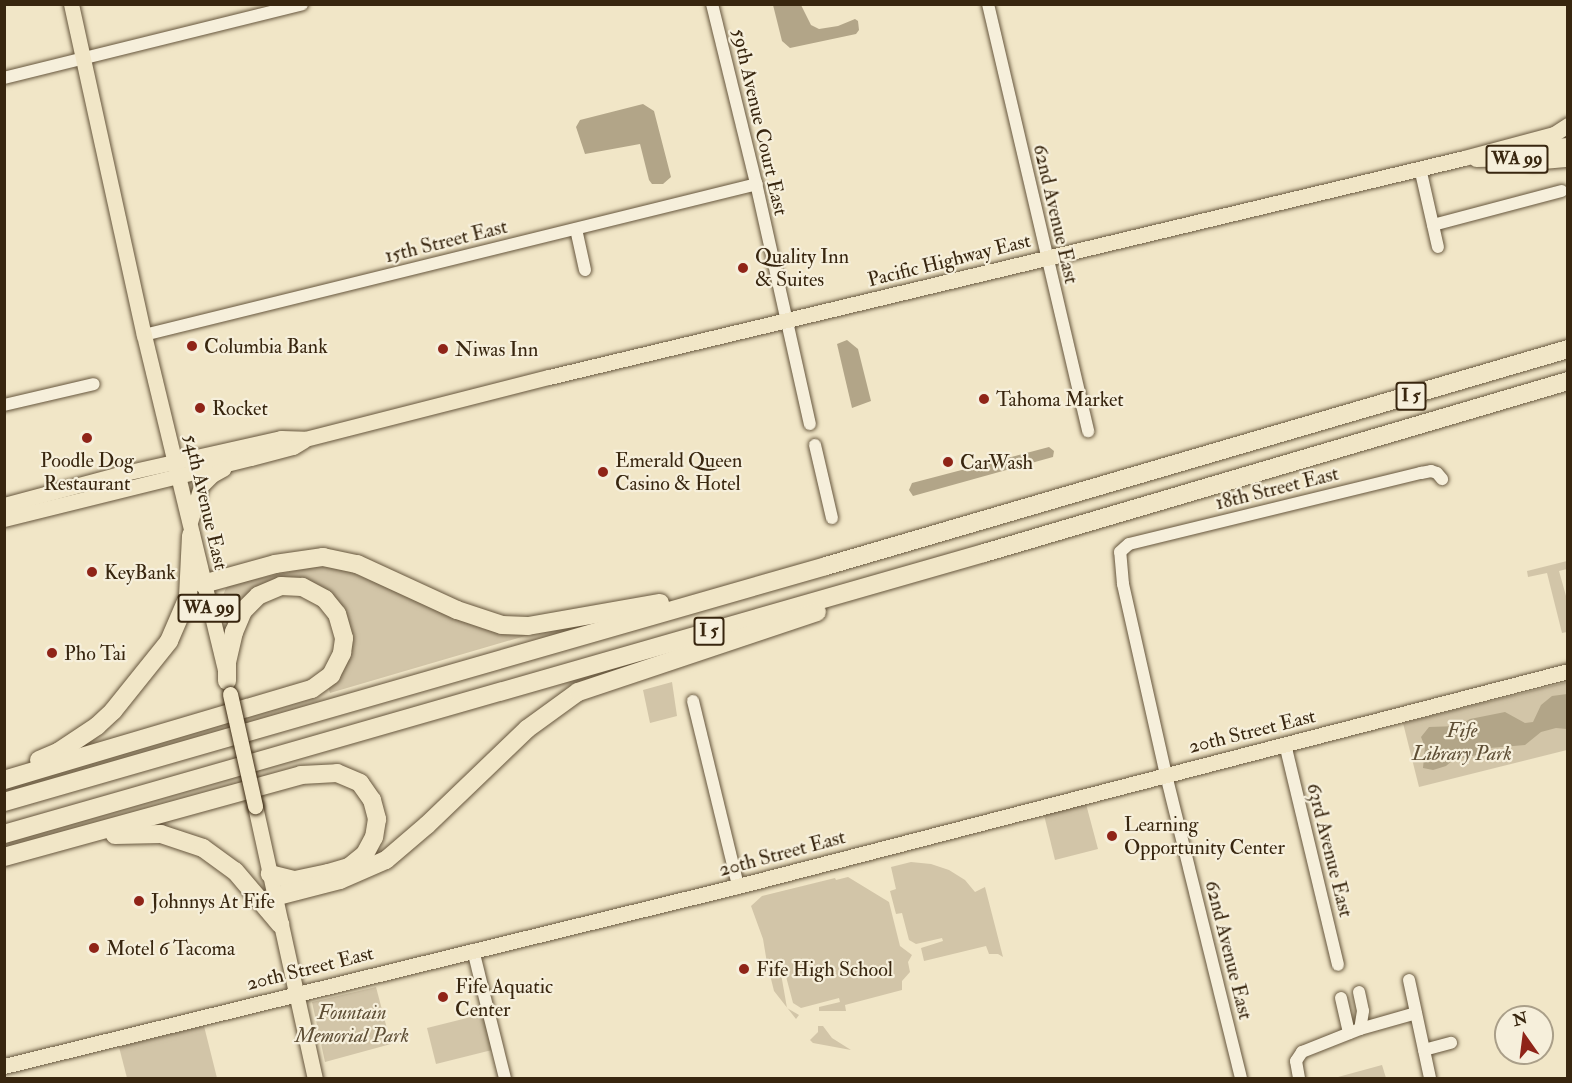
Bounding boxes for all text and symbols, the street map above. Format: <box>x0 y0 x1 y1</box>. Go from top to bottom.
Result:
street label: 59th Avenue Court East <box>727 26 793 218</box>
street label: 62nd Avenue East <box>1028 142 1084 286</box>
road number: WA 99 <box>1486 144 1549 174</box>
street label: 15th Street East <box>382 214 510 268</box>
street label: Pacific Highway East <box>865 228 1033 292</box>
place label: Quality Inn & Suites <box>755 244 849 291</box>
marker: Quality Inn & Suites <box>736 261 750 275</box>
place label: Columbia Bank <box>204 334 328 358</box>
place label: Niwas Inn <box>455 337 538 361</box>
marker: Columbia Bank <box>185 339 199 353</box>
marker: Niwas Inn <box>436 342 450 356</box>
road number: I 5 <box>1394 381 1428 411</box>
place label: Tahoma Market <box>996 387 1124 411</box>
marker: Tahoma Market <box>977 392 991 406</box>
place label: Rocket <box>212 396 268 420</box>
marker: Rocket <box>193 401 207 415</box>
marker: Poodle Dog Restaurant <box>80 431 94 445</box>
street label: 54th Avenue East <box>179 432 233 572</box>
place label: Poodle Dog Restaurant <box>40 448 134 495</box>
place label: Emerald Queen Casino & Hotel <box>615 448 742 495</box>
place label: CarWash <box>960 450 1033 474</box>
marker: CarWash <box>941 455 955 469</box>
street label: 18th Street East <box>1213 461 1341 515</box>
marker: Emerald Queen Casino & Hotel <box>596 465 610 479</box>
place label: KeyBank <box>104 560 176 584</box>
marker: KeyBank <box>85 565 99 579</box>
road number: WA 99 <box>178 593 240 623</box>
road number: I 5 <box>692 616 726 646</box>
place label: Pho Tai <box>64 641 126 665</box>
marker: Pho Tai <box>45 646 59 660</box>
street label: 20th Street East <box>1186 704 1318 758</box>
park label: Fife Library Park <box>1412 719 1512 766</box>
street label: 63rd Avenue East <box>1302 781 1358 919</box>
place label: Learning Opportunity Center <box>1124 813 1285 860</box>
street label: 20th Street East <box>716 825 848 881</box>
marker: Learning Opportunity Center <box>1105 829 1119 843</box>
street label: 62nd Avenue East <box>1200 878 1258 1022</box>
place label: Johnnys At Fife <box>151 889 275 913</box>
marker: Johnnys At Fife <box>132 894 146 908</box>
place label: Motel 6 Tacoma <box>106 936 235 960</box>
marker: Motel 6 Tacoma <box>87 941 101 955</box>
street label: 20th Street East <box>244 941 376 995</box>
place label: Fife High School <box>756 957 893 981</box>
marker: Fife High School <box>737 962 751 976</box>
place label: Fife Aquatic Center <box>455 974 553 1021</box>
marker: Fife Aquatic Center <box>436 990 450 1004</box>
park label: Fountain Memorial Park <box>295 1000 409 1047</box>
north arrow <box>1494 1005 1554 1065</box>
text: N <box>1511 1008 1529 1031</box>

